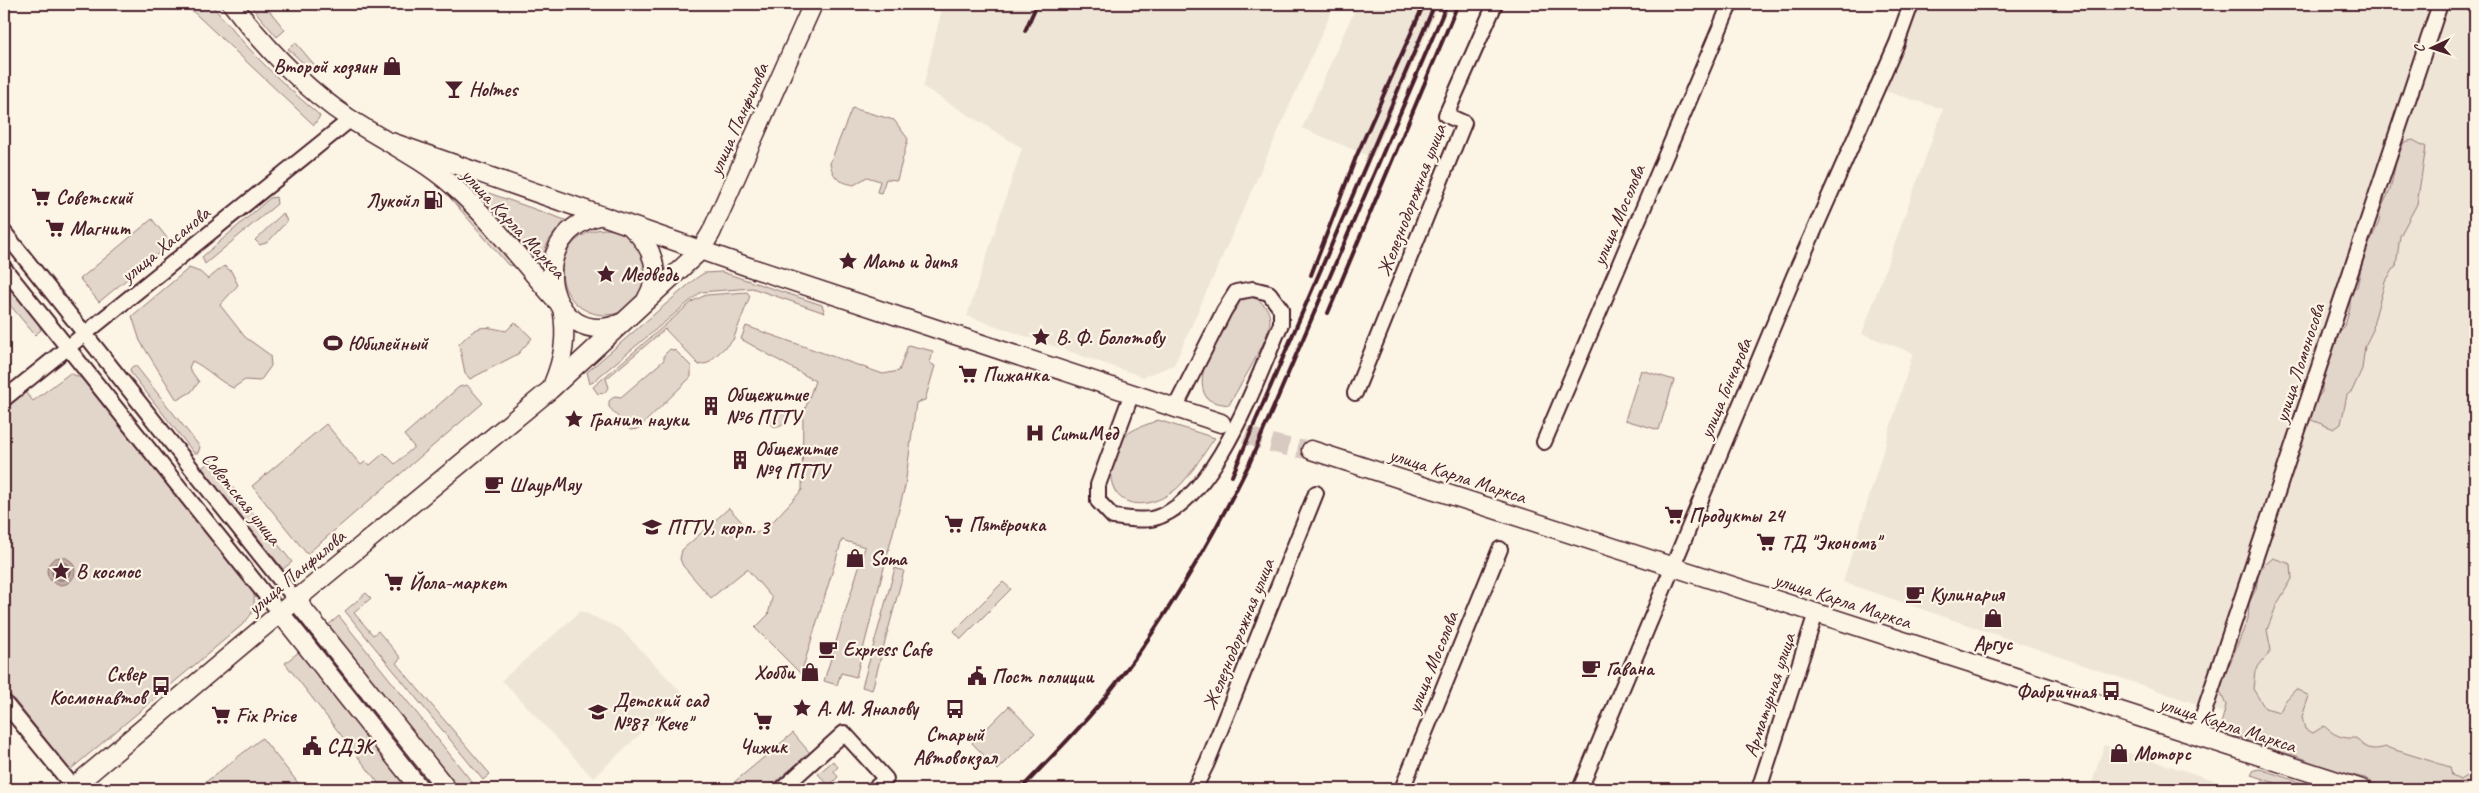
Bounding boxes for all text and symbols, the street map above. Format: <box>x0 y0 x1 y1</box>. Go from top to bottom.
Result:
north arrow <box>2406 22 2456 72</box>
text: С <box>2411 43 2428 53</box>
place label: Второй хозяин <box>273 54 379 80</box>
shop icon: Второй хозяин <box>381 55 403 77</box>
street label: улица Панфилова <box>702 58 775 180</box>
place label: Holmes <box>469 77 519 102</box>
bar icon: Holmes <box>443 78 465 100</box>
street label: Железнодорожная улица <box>1371 119 1452 280</box>
street label: улица Мосолова <box>1586 160 1651 270</box>
street label: улица Карла Маркса <box>455 162 572 285</box>
place label: Советский <box>56 185 134 210</box>
supermarket icon: Советский <box>30 186 52 208</box>
place label: Лукойл <box>366 188 419 213</box>
fuel station icon: Лукойл <box>422 189 444 211</box>
street label: улица Хасанова <box>115 200 216 289</box>
place label: Магнит <box>70 216 131 241</box>
supermarket icon: Магнит <box>44 217 66 239</box>
place label: Мать и дитя <box>863 249 958 274</box>
place icon: Мать и дитя <box>837 250 859 272</box>
place label: Медведь <box>621 262 679 287</box>
place icon: Медведь <box>595 263 617 285</box>
street label: улица Ломоносова <box>2268 299 2331 427</box>
place label: В. Ф. Болотову <box>1056 325 1167 350</box>
place icon: В. Ф. Болотову <box>1030 326 1052 348</box>
place label: Юбилейный <box>348 331 429 356</box>
sports icon: Юбилейный <box>322 332 344 354</box>
street label: улица Гончарова <box>1693 333 1758 443</box>
place label: Пижанка <box>983 362 1051 387</box>
supermarket icon: Пижанка <box>957 363 979 385</box>
place label: Общежитие №6 ПГТУ <box>726 382 810 430</box>
building icon: Общежитие №6 ПГТУ <box>700 395 722 417</box>
place label: Гранит науки <box>589 407 690 432</box>
place icon: Гранит науки <box>563 408 585 430</box>
place label: СитиМед <box>1050 421 1120 446</box>
hospital icon: СитиМед <box>1024 422 1046 444</box>
place label: Общежитие №9 ПГТУ <box>755 436 839 484</box>
street label: улица Карла Маркса <box>1386 441 1530 510</box>
street label: Советская улица <box>196 447 288 551</box>
building icon: Общежитие №9 ПГТУ <box>729 449 751 471</box>
place label: ШаурМяу <box>509 472 583 498</box>
cafe icon: ШаурМяу <box>483 473 505 495</box>
place label: Продукты 24 <box>1689 503 1787 529</box>
supermarket icon: Продукты 24 <box>1663 504 1685 526</box>
place label: Пятёрочка <box>969 512 1047 537</box>
supermarket icon: Пятёрочка <box>943 513 965 535</box>
place label: ПГТУ, корп. 3 <box>667 515 771 540</box>
school or university icon: ПГТУ, корп. 3 <box>641 516 663 538</box>
street label: улица Панфилова <box>241 523 351 621</box>
place label: ТД "Экономъ" <box>1781 530 1885 555</box>
supermarket icon: ТД "Экономъ" <box>1755 531 1777 553</box>
place label: Soma <box>870 546 908 571</box>
shop icon: Soma <box>844 547 866 569</box>
street label: Железнодорожная улица <box>1197 554 1281 713</box>
place label: В космос <box>76 559 142 584</box>
place icon: В космос <box>50 560 72 582</box>
street label: улица Карла Маркса <box>1771 566 1915 635</box>
place label: Йола-маркет <box>409 570 508 595</box>
supermarket icon: Йола-маркет <box>383 571 405 593</box>
place label: Кулинария <box>1930 582 2006 607</box>
cafe icon: Кулинария <box>1904 583 1926 605</box>
street label: улица Мосолова <box>1400 607 1465 718</box>
shop icon: Аргус <box>1982 607 2004 629</box>
street label: Арматурная улица <box>1738 629 1802 760</box>
place label: Аргус <box>1973 631 2013 656</box>
place label: Express Cafe <box>843 637 933 662</box>
cafe icon: Express Cafe <box>817 638 839 660</box>
place label: Гавана <box>1606 656 1656 681</box>
cafe icon: Гавана <box>1580 657 1602 679</box>
place label: Хобби <box>754 660 796 685</box>
shop icon: Хобби <box>799 661 821 683</box>
place label: Сквер Космонавтов <box>49 662 150 710</box>
place label: Пост полиции <box>992 664 1095 689</box>
public building icon: Пост полиции <box>966 665 988 687</box>
bus stop icon: Сквер Космонавтов <box>150 675 172 697</box>
place label: Фабричная <box>2016 679 2098 704</box>
bus stop icon: Фабричная <box>2100 680 2122 702</box>
place label: Детский сад №87 "Кече" <box>613 688 710 736</box>
street label: улица Карла Маркса <box>2156 690 2300 759</box>
place label: А. М. Яналову <box>817 696 920 721</box>
place icon: А. М. Яналову <box>791 697 813 719</box>
bus stop icon: Старый Автовокзал <box>944 698 966 720</box>
school or university icon: Детский сад №87 "Кече" <box>587 701 609 723</box>
place label: Fix Price <box>236 703 297 728</box>
supermarket icon: Fix Price <box>210 704 232 726</box>
supermarket icon: Чижик <box>752 710 774 732</box>
place label: Старый Автовокзал <box>913 722 998 771</box>
place label: СДЭК <box>327 734 377 759</box>
place label: Чижик <box>739 734 789 759</box>
public building icon: СДЭК <box>301 735 323 757</box>
place label: Моторс <box>2134 741 2192 766</box>
shop icon: Моторс <box>2108 742 2130 764</box>

